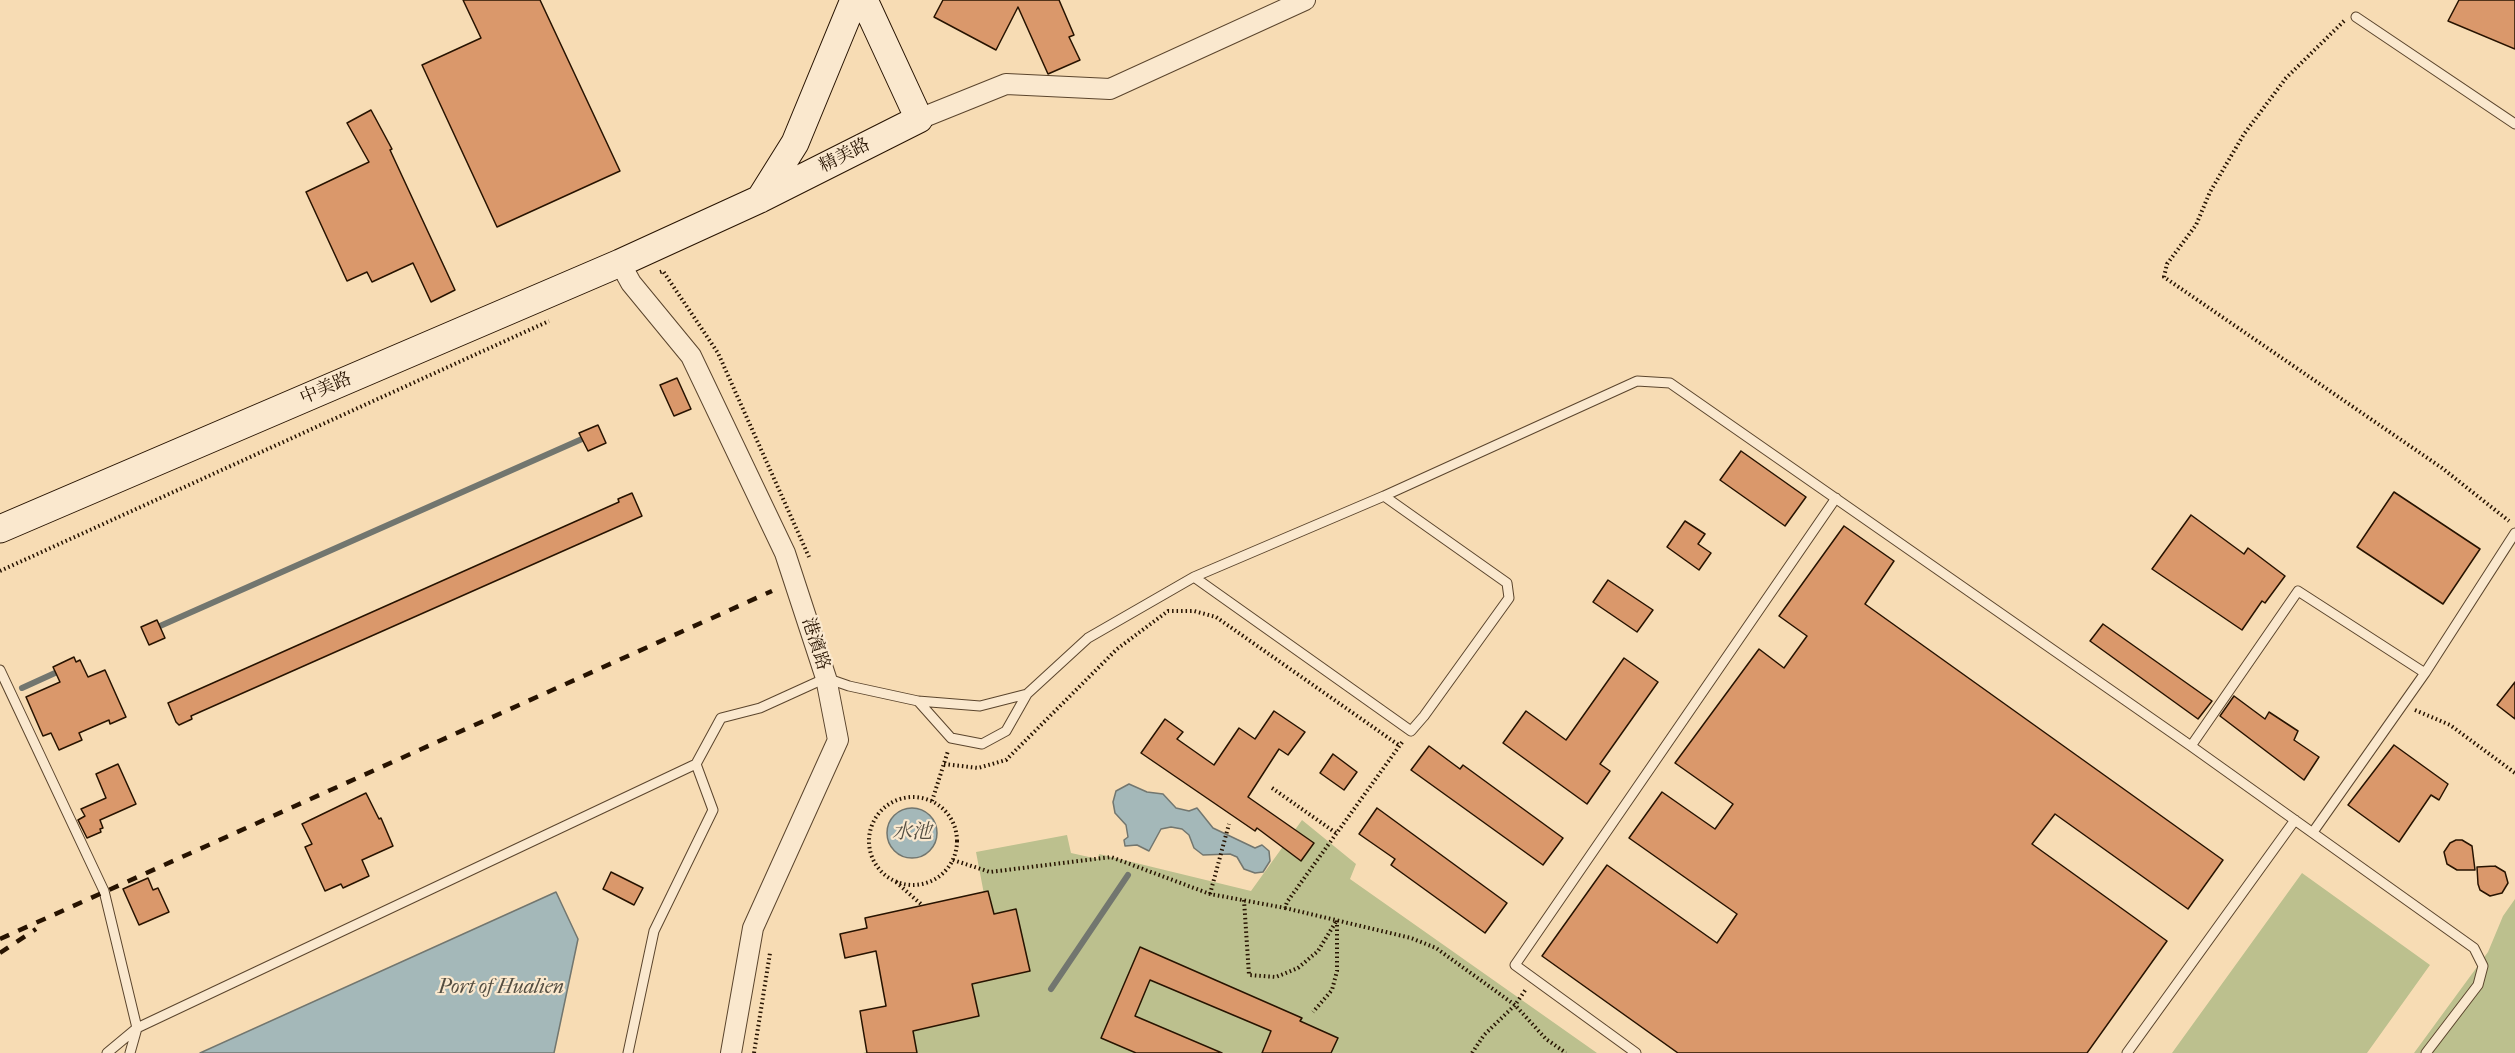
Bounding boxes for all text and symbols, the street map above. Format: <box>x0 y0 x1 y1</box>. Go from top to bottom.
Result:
street label: 精美路 <box>816 134 874 178</box>
street label: 中美路 <box>297 369 355 409</box>
street label: 港濱路 <box>796 615 834 673</box>
water label: 水池 <box>892 821 932 845</box>
water label: Port of Hualien <box>438 976 564 1000</box>

